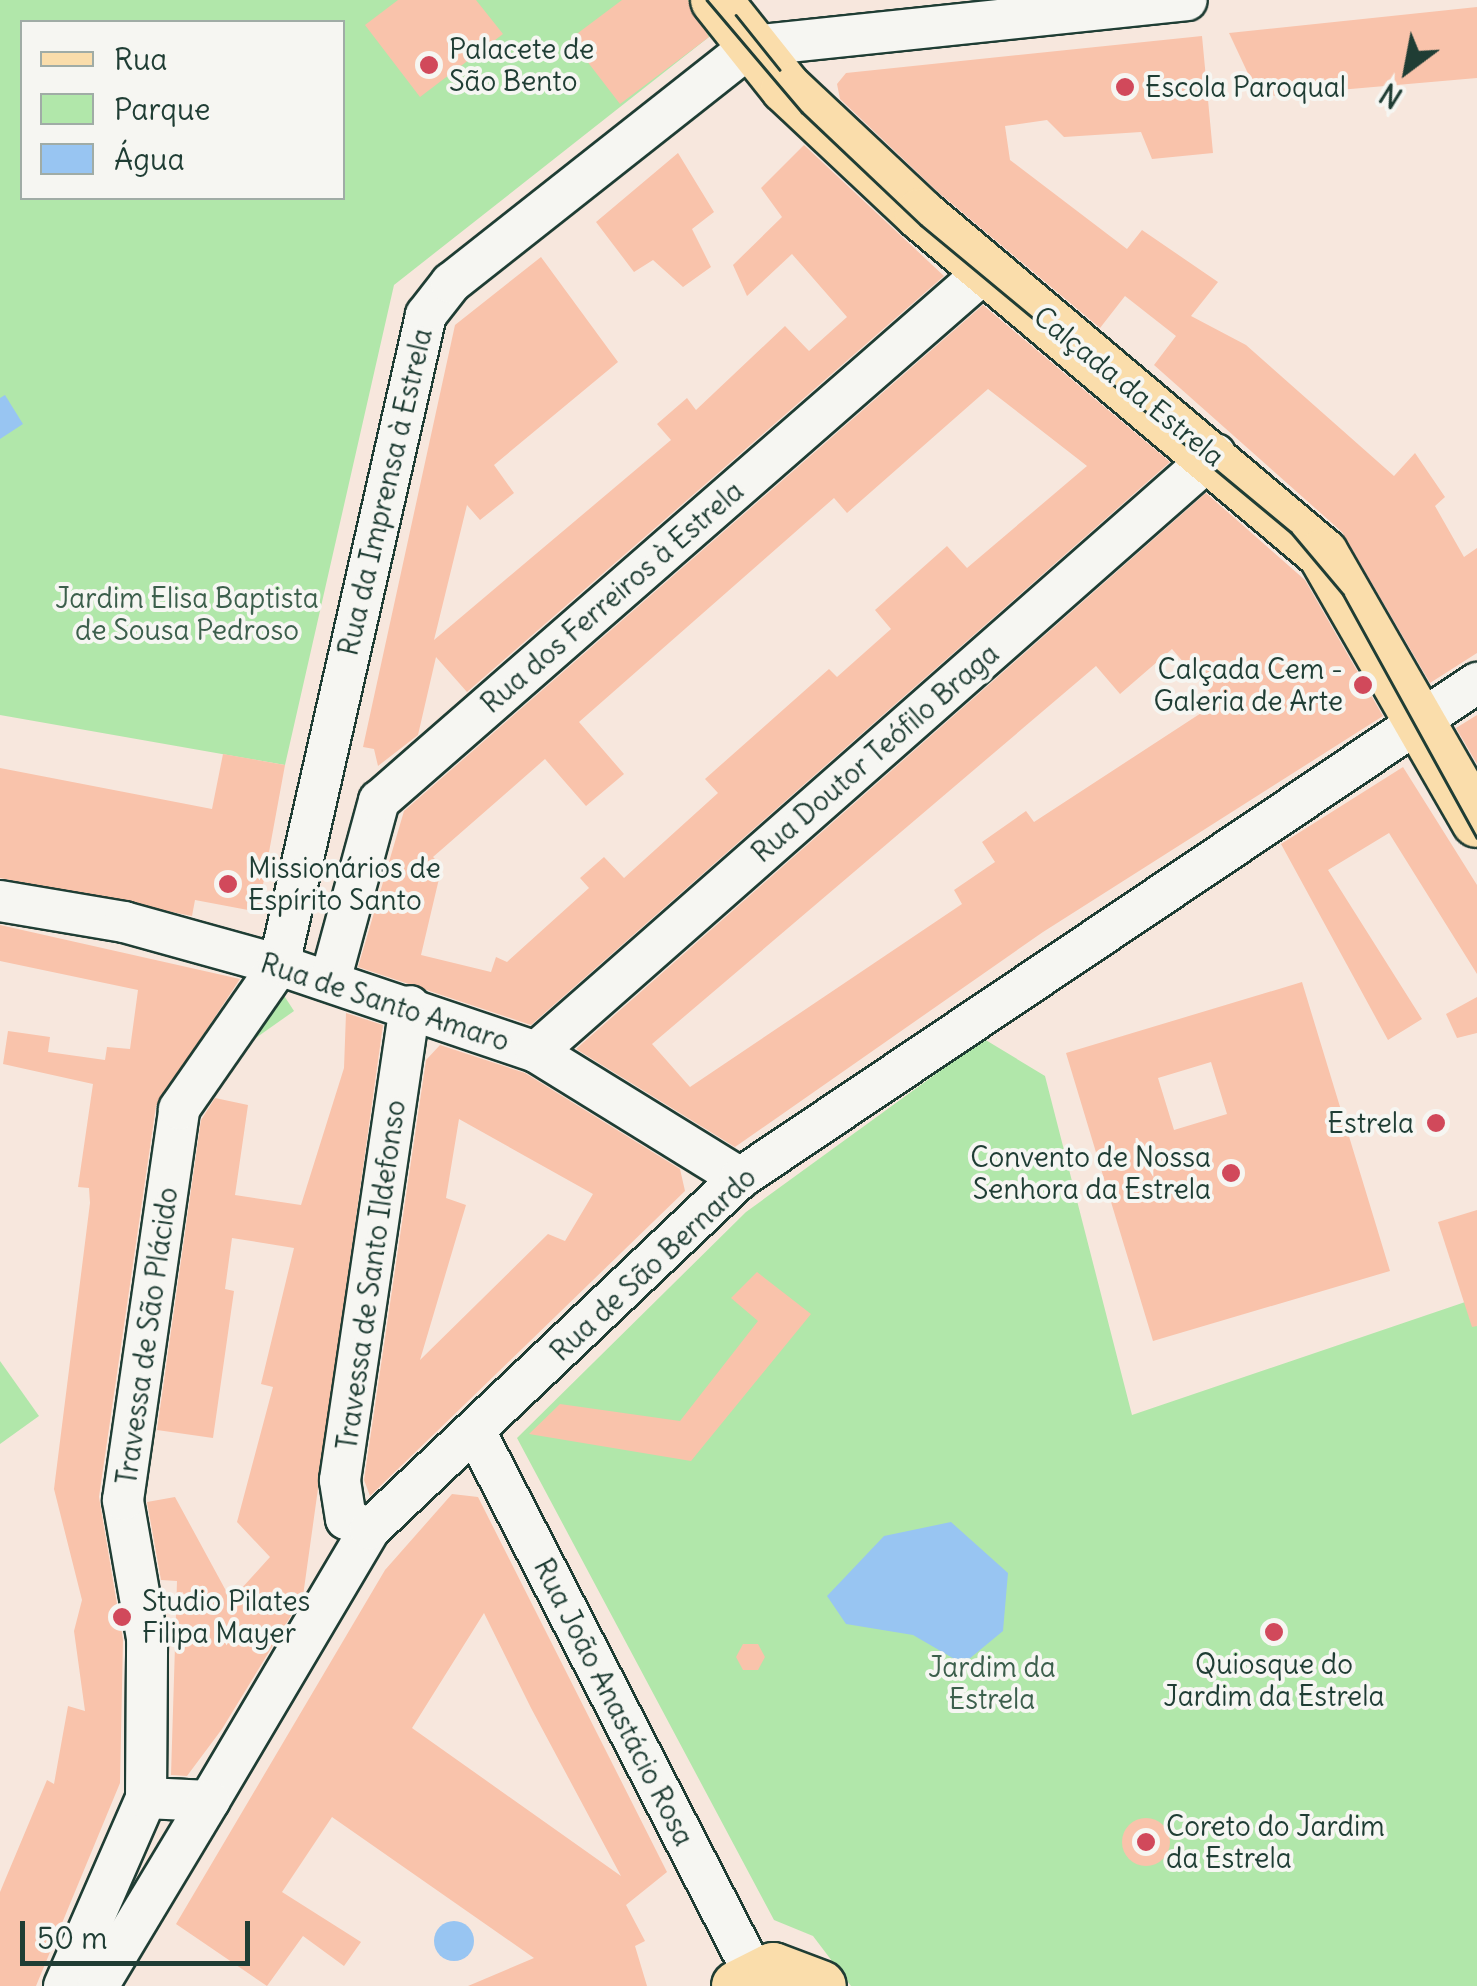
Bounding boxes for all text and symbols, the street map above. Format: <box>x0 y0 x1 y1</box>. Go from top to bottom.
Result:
legend <box>20 20 345 200</box>
north arrow <box>1357 20 1457 120</box>
place label: Palacete de São Bento <box>449 32 594 98</box>
text: Rua <box>114 40 167 78</box>
marker: Palacete de São Bento <box>418 54 440 76</box>
place label: Escola Paroqual <box>1145 70 1346 104</box>
text: N <box>1373 75 1409 116</box>
marker: Escola Paroqual <box>1114 76 1136 98</box>
text: Parque <box>114 90 210 128</box>
text: Água <box>114 140 185 178</box>
street label: Calçada da Estrela <box>1027 299 1231 473</box>
street label: Rua da Imprensa à Estrela <box>331 325 439 659</box>
street label: Rua dos Ferreiros à Estrela <box>474 474 750 720</box>
park label: Jardim Elisa Baptista de Sousa Pedroso <box>55 581 319 647</box>
street label: Rua Doutor Teófilo Braga <box>745 637 1005 869</box>
place label: Calçada Cem - Galeria de Arte <box>1153 652 1343 718</box>
marker: Calçada Cem - Galeria de Arte <box>1352 674 1374 696</box>
place label: Missionários de Espírito Santo <box>248 851 441 917</box>
marker: Missionários de Espírito Santo <box>217 873 239 895</box>
street label: Rua de Santo Amaro <box>256 946 514 1058</box>
street label: Travessa de Santo Ildefonso <box>330 1098 412 1452</box>
place label: Estrela <box>1327 1106 1414 1140</box>
marker: Estrela <box>1423 1110 1449 1136</box>
place label: Convento de Nossa Senhora da Estrela <box>970 1140 1211 1206</box>
street label: Rua de São Bernardo <box>543 1160 763 1368</box>
marker: Convento de Nossa Senhora da Estrela <box>1220 1162 1242 1184</box>
street label: Travessa de São Plácido <box>109 1185 185 1487</box>
street label: Rua João Anastácio Rosa <box>527 1553 701 1851</box>
place label: Studio Pilates Filipa Mayer <box>142 1584 310 1650</box>
marker: Studio Pilates Filipa Mayer <box>111 1606 133 1628</box>
marker: Quiosque do Jardim da Estrela <box>1263 1621 1285 1643</box>
place label: Quiosque do Jardim da Estrela <box>1164 1647 1384 1713</box>
park label: Jardim da Estrela <box>928 1650 1056 1716</box>
place label: Coreto do Jardim da Estrela <box>1166 1809 1385 1875</box>
marker: Coreto do Jardim da Estrela <box>1135 1831 1157 1853</box>
scale bar <box>25 1901 255 1963</box>
text: 50 m <box>37 1919 107 1957</box>

